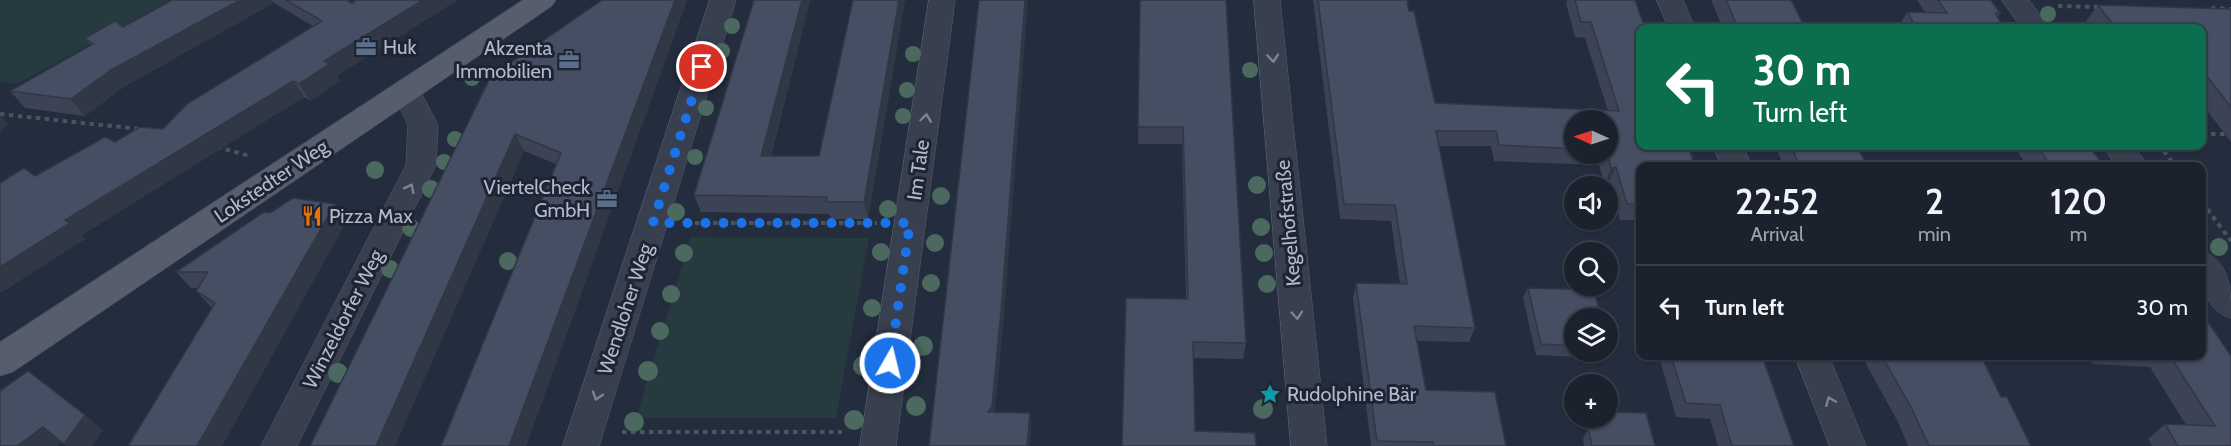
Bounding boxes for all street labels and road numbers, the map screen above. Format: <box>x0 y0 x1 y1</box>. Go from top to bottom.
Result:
street label: Lokstedter Weg <box>210 134 333 228</box>
street label: Im Tale <box>902 138 934 202</box>
street label: Kegelhofstraße <box>1271 159 1305 287</box>
street label: Wendloher Weg <box>592 239 658 378</box>
street label: Winzeldorfer Weg <box>298 245 389 392</box>

